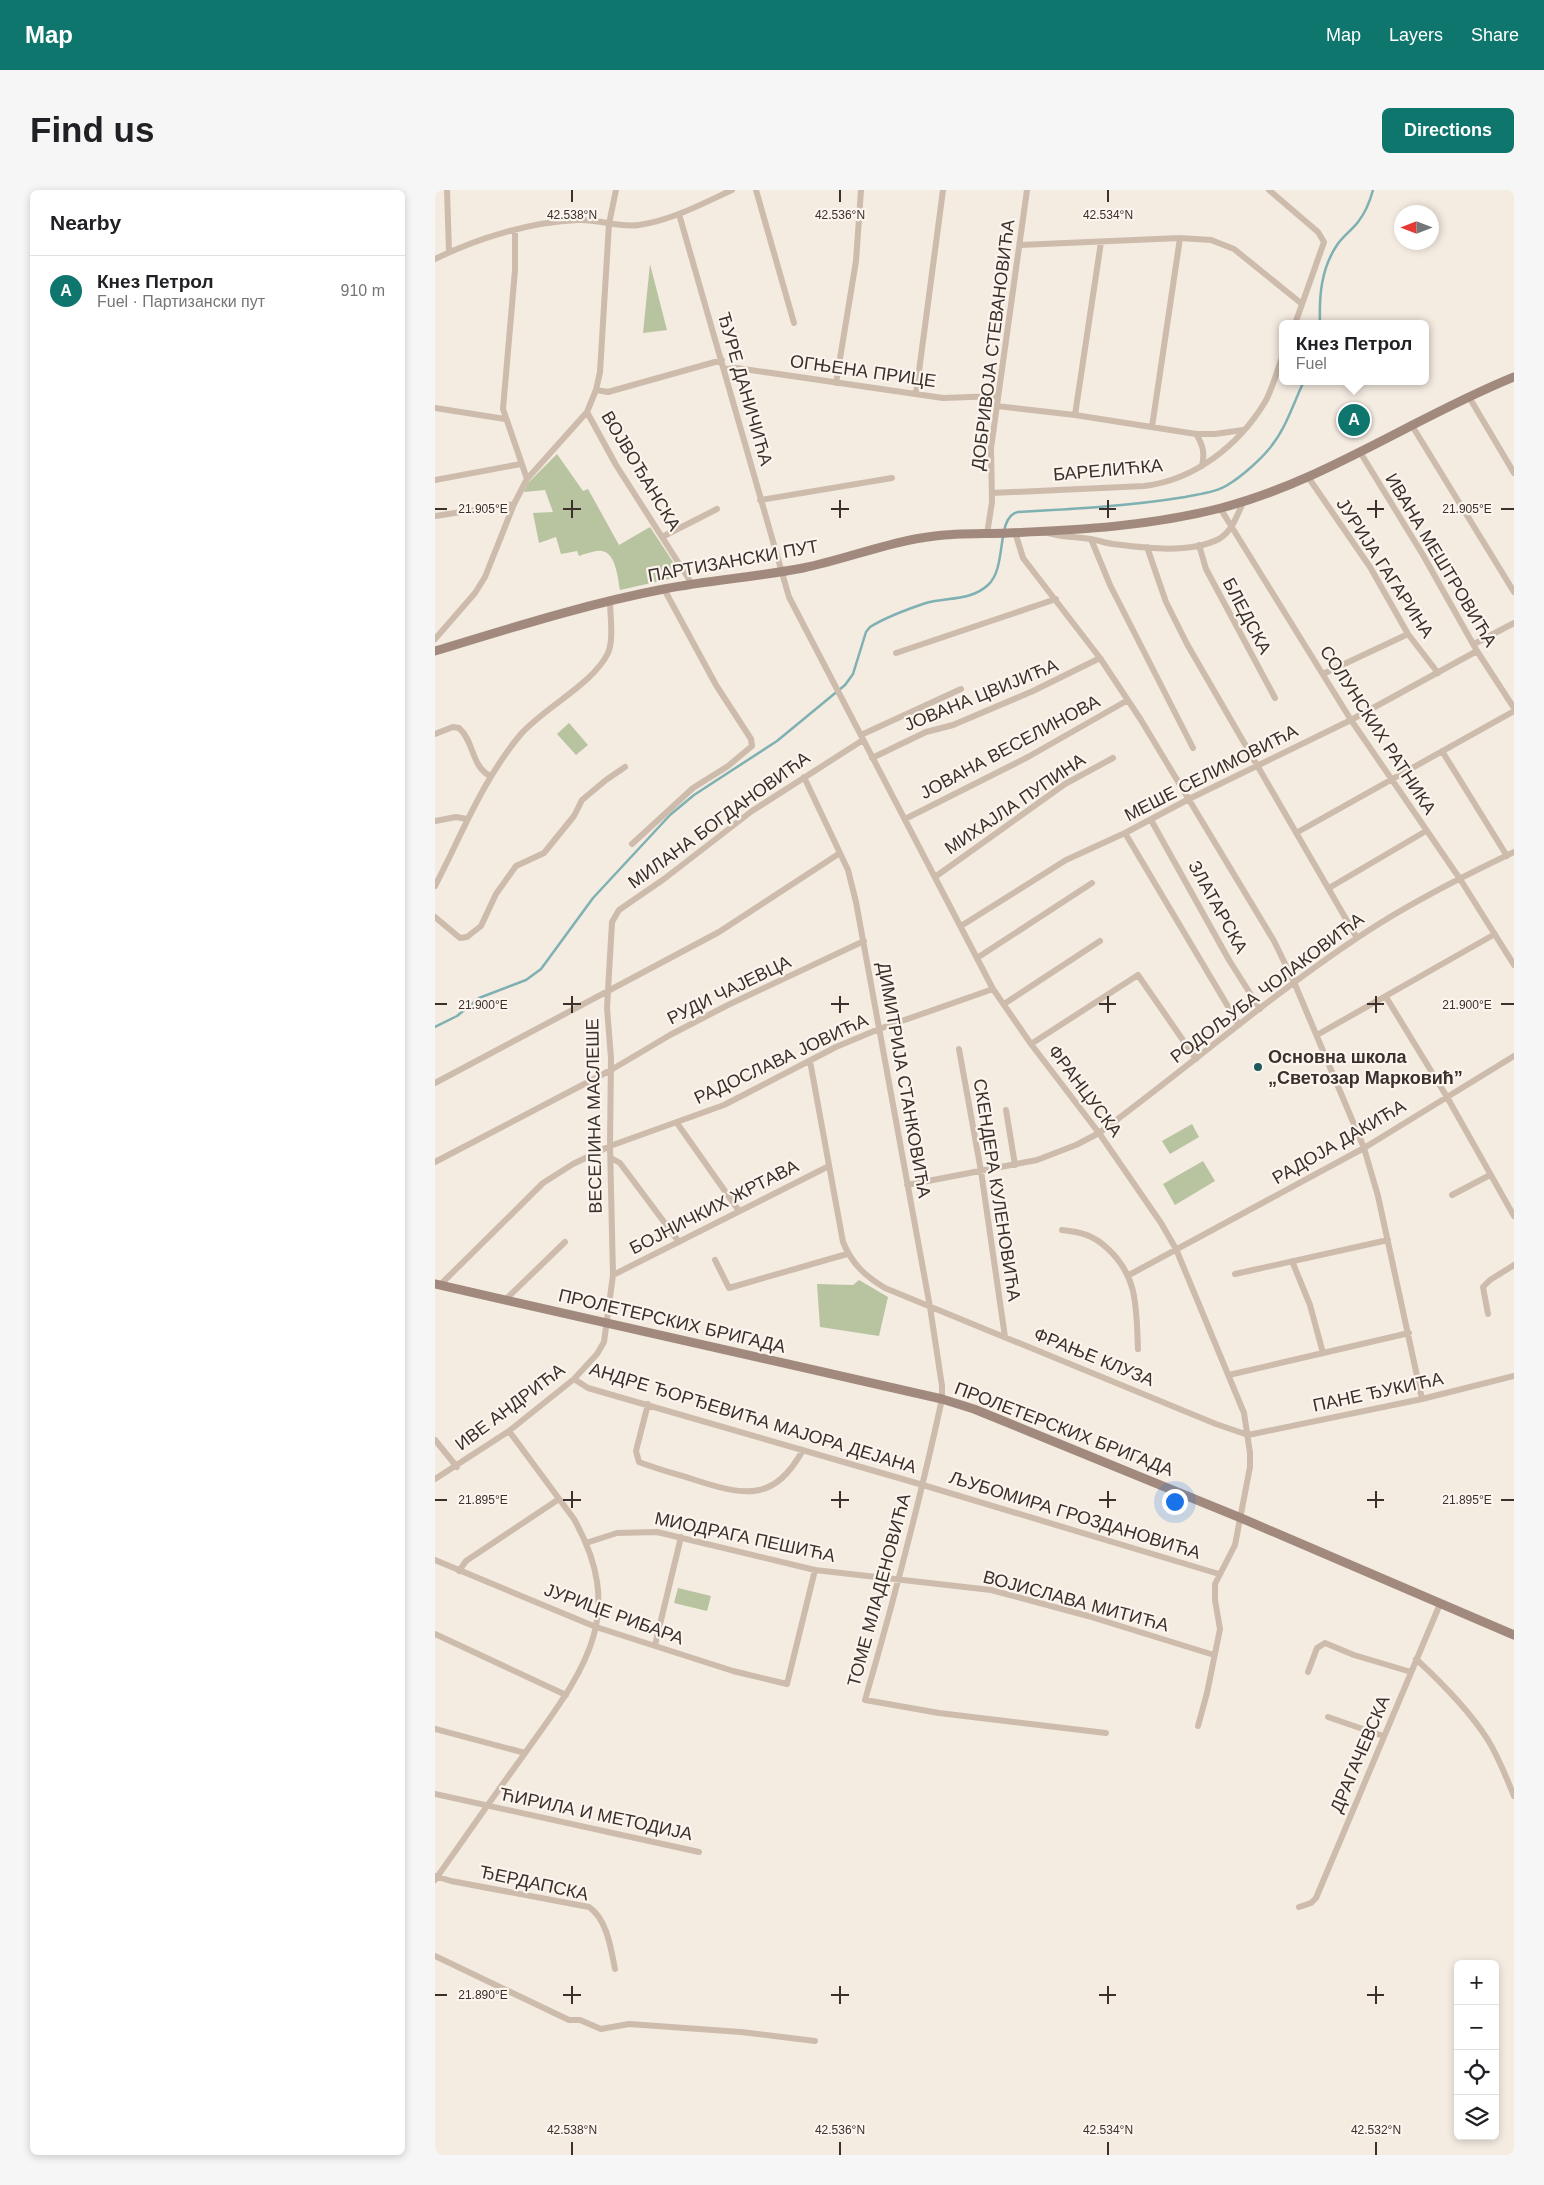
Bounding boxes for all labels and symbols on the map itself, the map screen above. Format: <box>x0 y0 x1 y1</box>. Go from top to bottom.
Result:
north arrow <box>1394 205 1439 250</box>
text: 42.538°N <box>547 208 597 222</box>
text: 42.536°N <box>815 208 865 222</box>
text: 42.534°N <box>1083 208 1133 222</box>
street label: ДОБРИВОЈА СТЕВАНОВИЋА <box>968 218 1018 472</box>
street label: ЂУРЕ ДАНИЧИЋА <box>714 310 776 468</box>
street label: ОГЊЕНА ПРИЦЕ <box>789 351 937 391</box>
pin: A <box>1338 401 1370 439</box>
street label: ВОЈВОЂАНСКА <box>597 408 685 534</box>
street label: БАРЕЛИЋКА <box>1052 455 1164 485</box>
street label: ИВАНА МЕШТРОВИЋА <box>1381 470 1501 650</box>
street label: ЈУРИЈА ГАГАРИНА <box>1332 494 1438 642</box>
text: 21.905°E <box>458 502 508 516</box>
text: 21.905°E <box>1442 502 1492 516</box>
street label: ПАРТИЗАНСКИ ПУТ <box>646 536 820 586</box>
street label: БЛЕДСКА <box>1219 575 1275 657</box>
street label: СОЛУНСКИХ РАТНИКА <box>1316 642 1440 818</box>
street label: ЈОВАНА ЦВИЈИЋА <box>901 655 1061 735</box>
street label: ЈОВАНА ВЕСЕЛИНОВА <box>917 691 1103 803</box>
street label: МЕШЕ СЕЛИМОВИЋА <box>1121 721 1301 825</box>
street label: МИЛАНА БОГДАНОВИЋА <box>624 747 814 893</box>
street label: МИХАЈЛА ПУПИНА <box>941 750 1089 858</box>
street label: ЗЛАТАРСКА <box>1184 857 1252 957</box>
street label: РОДОЉУБА ЧОЛАКОВИЋА <box>1167 909 1367 1067</box>
street label: РУДИ ЧАЈЕВЦА <box>664 951 794 1029</box>
street label: ДИМИТРИЈА СТАНКОВИЋА <box>873 960 935 1200</box>
text: 21.900°E <box>458 998 508 1012</box>
text: 21.900°E <box>1442 998 1492 1012</box>
street label: РАДОСЛАВА ЈОВИЋА <box>691 1010 871 1108</box>
street label: ВЕСЕЛИНА МАСЛЕШЕ <box>582 1018 606 1214</box>
street label: ФРАНЦУСКА <box>1044 1041 1126 1141</box>
place label: Основна школа „Светозар Марковић” <box>1268 1047 1463 1088</box>
marker: Основна школа „Светозар Марковић” <box>1252 1061 1264 1073</box>
street label: СКЕНДЕРА КУЛЕНОВИЋА <box>970 1077 1024 1303</box>
street label: РАДОЈА ДАКИЋА <box>1269 1096 1409 1188</box>
street label: БОЈНИЧКИХ ЖРТАВА <box>626 1156 802 1258</box>
street label: ПРОЛЕТЕРСКИХ БРИГАДА <box>556 1285 788 1357</box>
street label: ФРАЊЕ КЛУЗА <box>1031 1324 1157 1390</box>
street label: ИВЕ АНДРИЋА <box>451 1359 569 1455</box>
street label: АНДРЕ ЂОРЂЕВИЋА МАЈОРА ДЕЈАНА <box>587 1359 919 1477</box>
street label: ПАНЕ ЂУКИЋА <box>1311 1368 1445 1416</box>
street label: ПРОЛЕТЕРСКИХ БРИГАДА <box>952 1378 1176 1480</box>
street label: ЉУБОМИРА ГРОЗДАНОВИЋА <box>947 1467 1203 1563</box>
your location <box>1162 1489 1188 1515</box>
street label: ТОМЕ МЛАДЕНОВИЋА <box>844 1491 914 1689</box>
text: 21.895°E <box>458 1493 508 1507</box>
text: 21.895°E <box>1442 1493 1492 1507</box>
street label: МИОДРАГА ПЕШИЋА <box>653 1508 837 1566</box>
street label: ВОЈИСЛАВА МИТИЋА <box>981 1567 1171 1635</box>
street label: ЈУРИЦЕ РИБАРА <box>542 1579 686 1649</box>
street label: ДРАГАЧЕВСКА <box>1326 1693 1394 1815</box>
street label: ЋИРИЛА И МЕТОДИЈА <box>498 1784 694 1844</box>
street label: ЂЕРДАПСКА <box>478 1862 590 1904</box>
text: 21.890°E <box>458 1988 508 2002</box>
text: 42.538°N <box>547 2123 597 2137</box>
text: 42.536°N <box>815 2123 865 2137</box>
text: 42.534°N <box>1083 2123 1133 2137</box>
text: 42.532°N <box>1351 2123 1401 2137</box>

